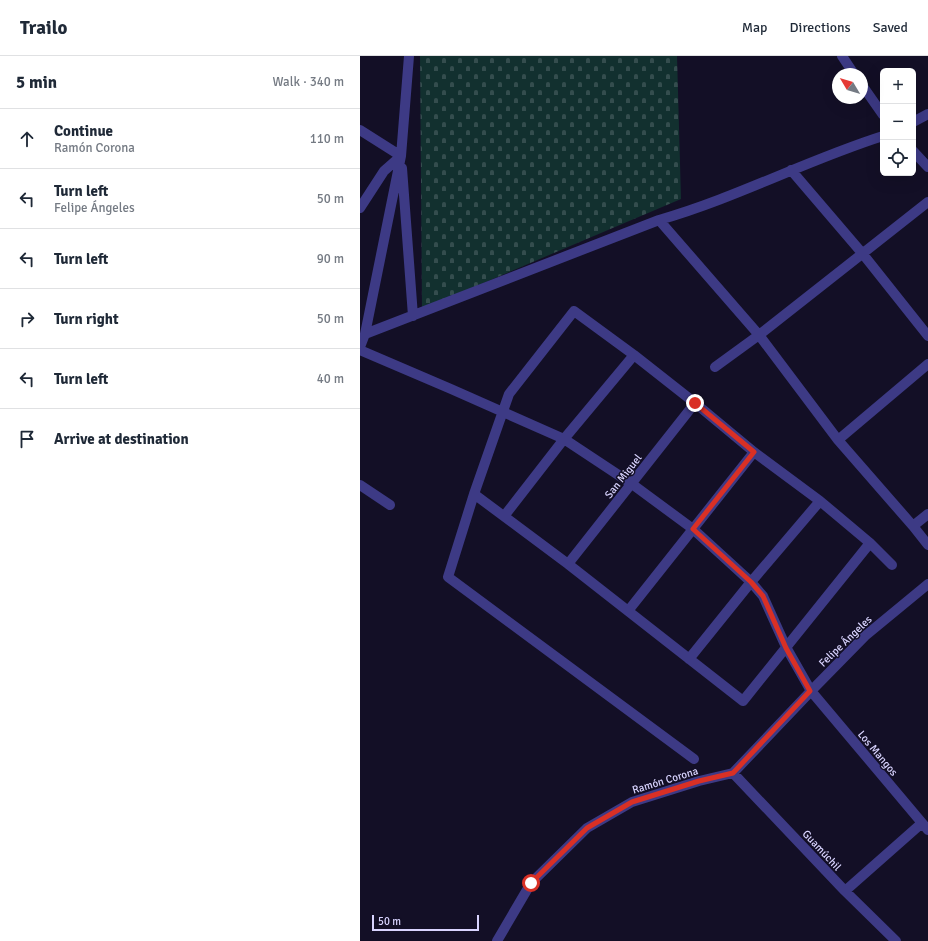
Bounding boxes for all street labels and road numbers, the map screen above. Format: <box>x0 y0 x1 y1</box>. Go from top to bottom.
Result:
street label: San Miguel <box>602 452 645 501</box>
street label: Felipe Ángeles <box>816 612 875 670</box>
street label: Los Mangos <box>855 728 900 779</box>
street label: Ramón Corona <box>631 764 700 797</box>
street label: Guamúchil <box>800 827 844 873</box>

